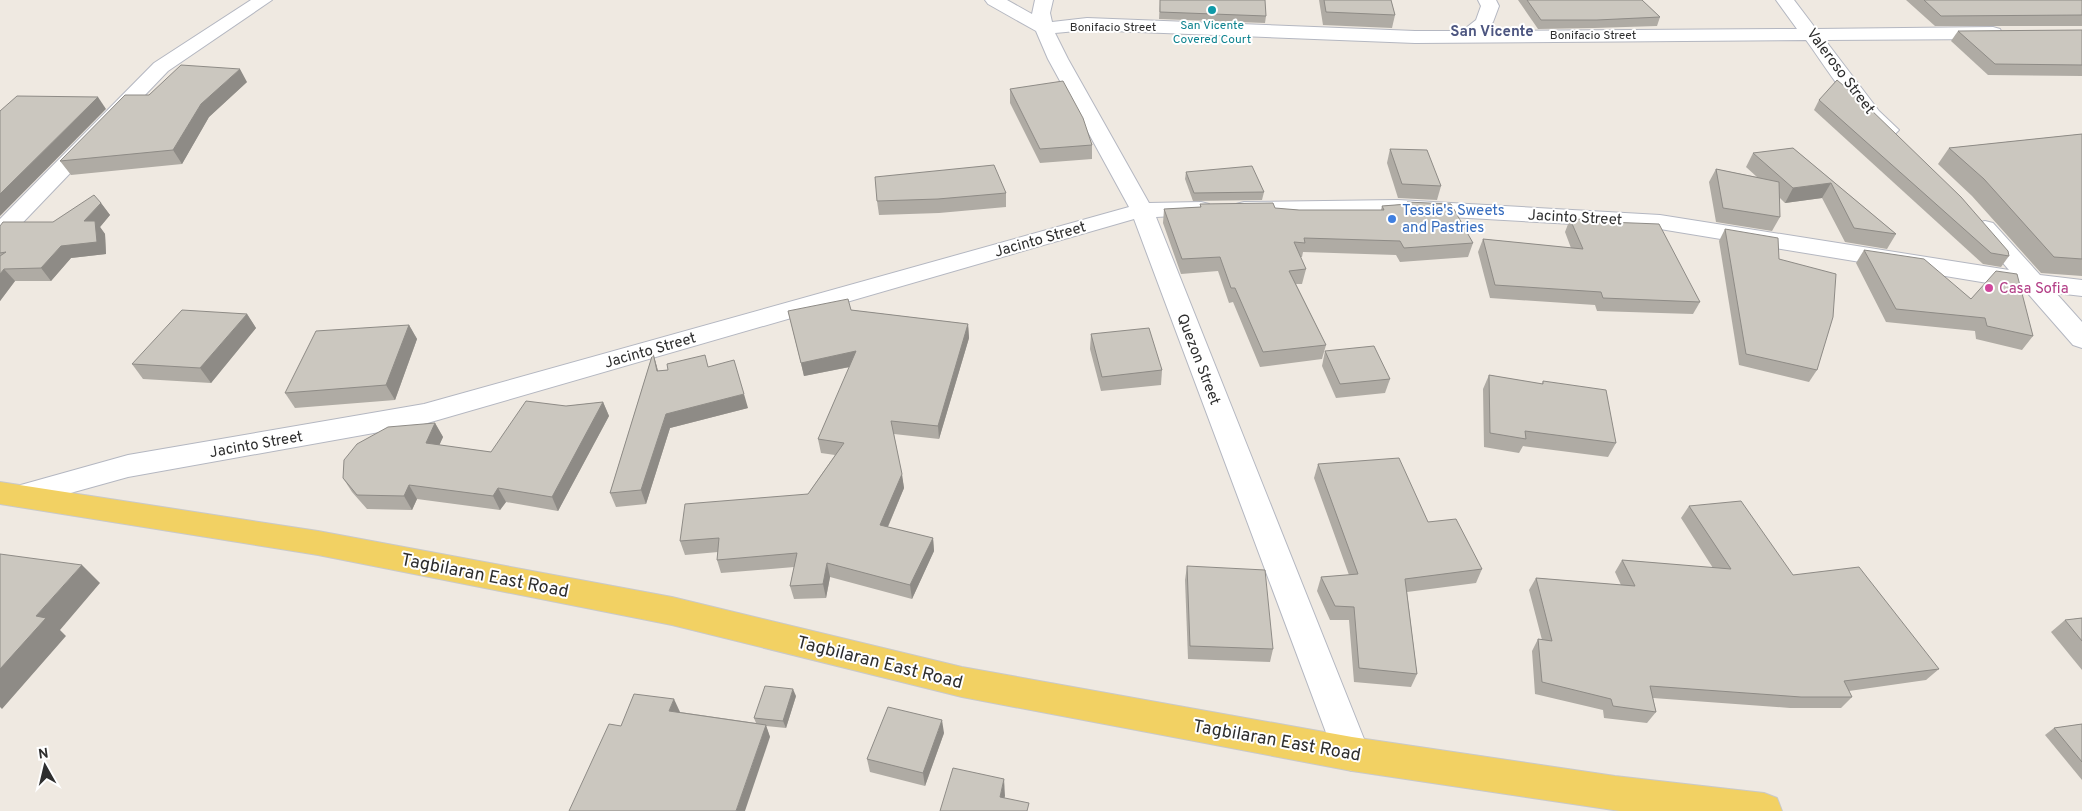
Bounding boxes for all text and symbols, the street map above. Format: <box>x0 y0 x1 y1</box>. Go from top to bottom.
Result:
marker: San Vicente Covered Court <box>1206 4 1218 16</box>
place label: San Vicente Covered Court <box>1173 18 1251 48</box>
street label: Bonifacio Street <box>1070 20 1156 36</box>
district label: San Vicente <box>1450 23 1534 42</box>
street label: Valeroso Street <box>1801 25 1878 119</box>
street label: Bonifacio Street <box>1550 28 1636 44</box>
place label: Tessie's Sweets and Pastries <box>1402 202 1505 238</box>
street label: Jacinto Street <box>1527 207 1623 230</box>
marker: Tessie's Sweets and Pastries <box>1386 213 1398 225</box>
street label: Jacinto Street <box>992 218 1088 263</box>
place label: Casa Sofia <box>1999 280 2069 299</box>
marker: Casa Sofia <box>1983 282 1995 294</box>
street label: Quezon Street <box>1171 311 1224 408</box>
street label: Jacinto Street <box>602 329 698 374</box>
street label: Jacinto Street <box>208 428 304 463</box>
street label: Tagbilaran East Road <box>399 549 570 604</box>
street label: Tagbilaran East Road <box>794 632 965 695</box>
street label: Tagbilaran East Road <box>1191 715 1363 768</box>
north arrow <box>20 741 70 791</box>
text: N <box>37 745 50 764</box>

